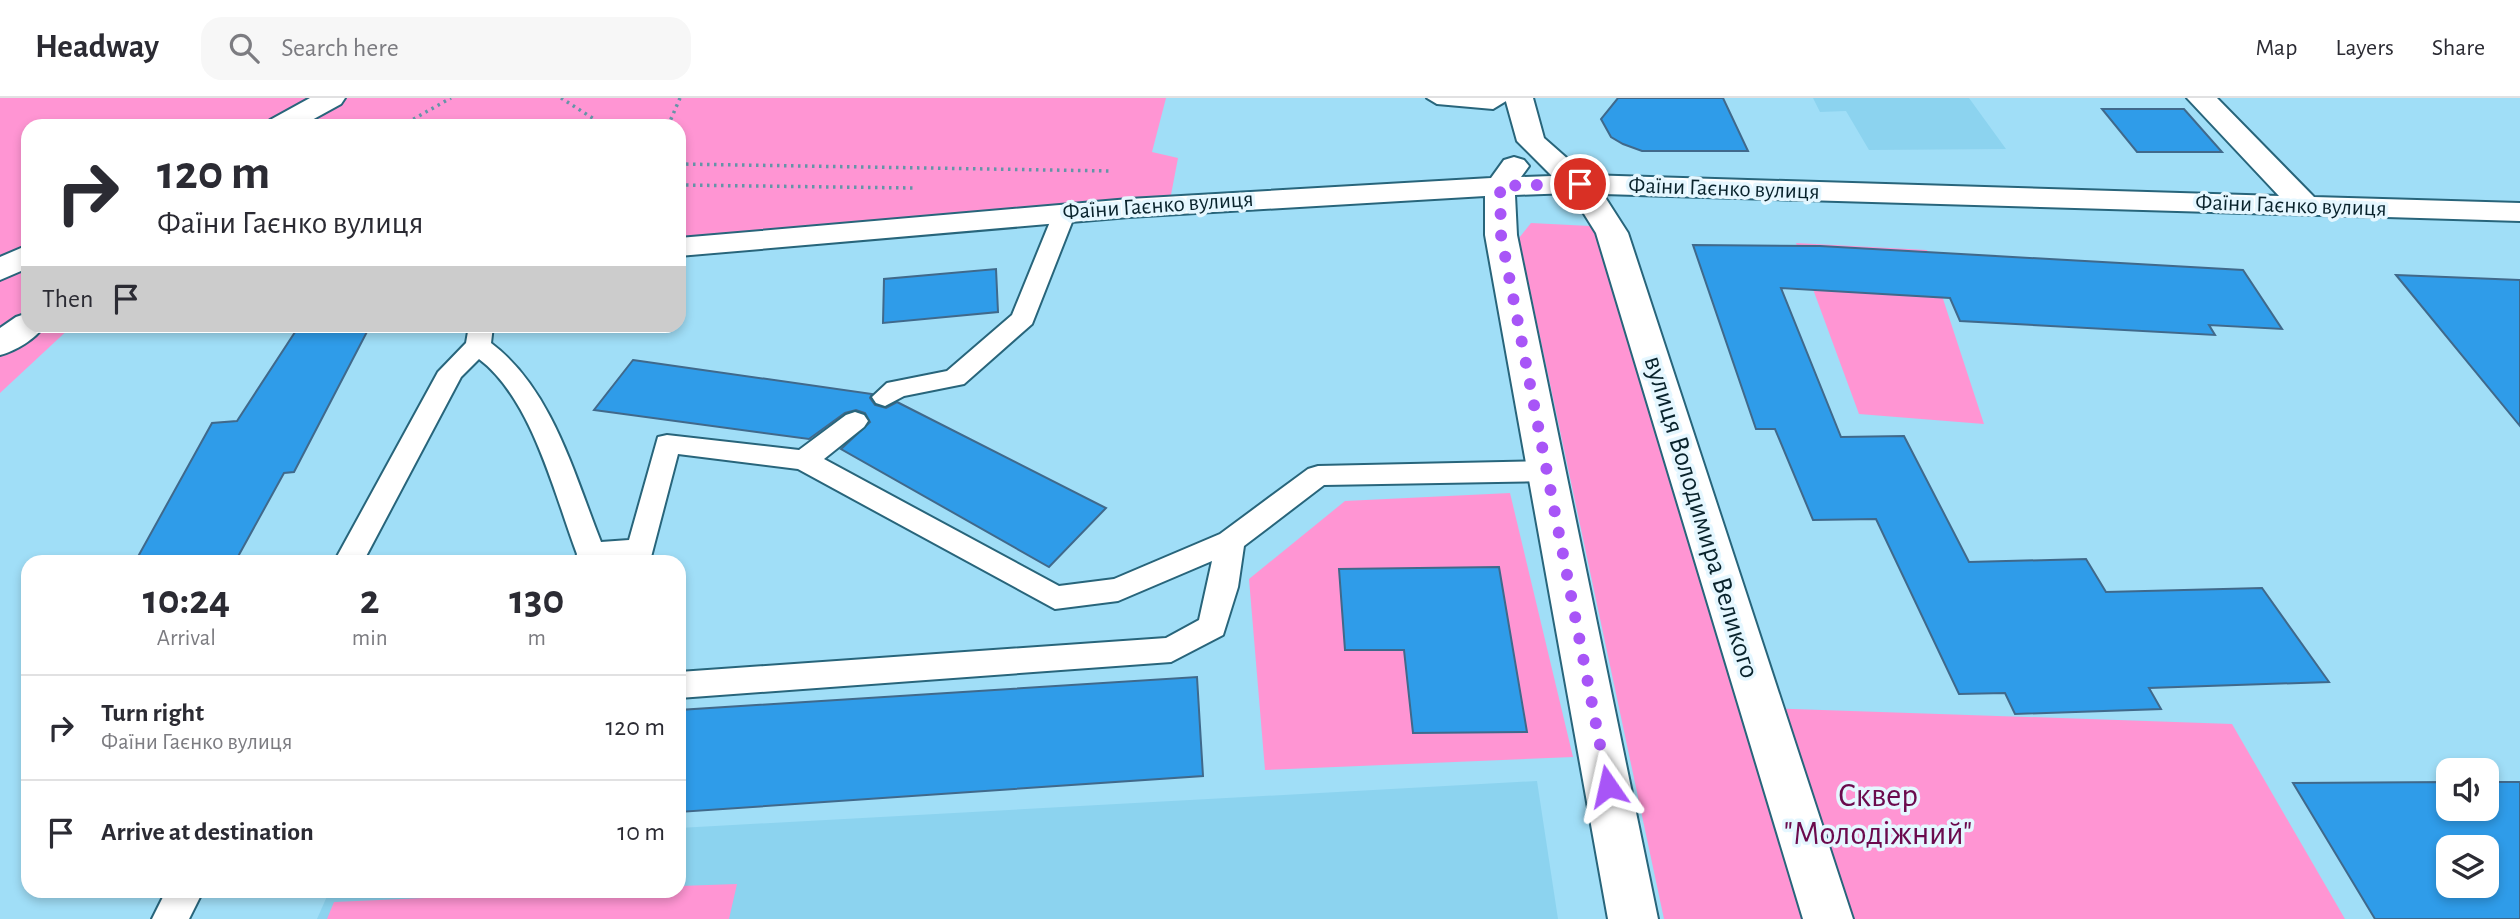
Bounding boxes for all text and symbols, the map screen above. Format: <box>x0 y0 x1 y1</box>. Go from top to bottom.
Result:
search box <box>201 17 691 80</box>
icon: search <box>225 29 263 67</box>
text: Headway <box>35 31 159 64</box>
text: Search here <box>281 35 399 61</box>
text: Map <box>2255 36 2297 60</box>
text: Layers <box>2335 36 2394 60</box>
text: Share <box>2432 36 2485 60</box>
icon: right <box>42 147 133 238</box>
text: 120 m <box>157 149 270 198</box>
pin <box>1550 154 1610 214</box>
icon: arrive <box>1561 165 1599 203</box>
street label: Фаїни Гаєнко вулиця <box>1628 174 1820 204</box>
street label: Фаїни Гаєнко вулиця <box>1062 188 1254 224</box>
street label: Фаїни Гаєнко вулиця <box>2195 191 2387 221</box>
text: Фаїни Гаєнко вулиця <box>157 207 424 239</box>
icon: arrive <box>107 280 145 318</box>
text: Then <box>42 286 93 312</box>
street label: вулиця Володимира Великого <box>1639 353 1763 681</box>
text: 10:24 <box>143 579 230 621</box>
text: 2 <box>360 579 380 621</box>
text: 130 <box>509 579 564 621</box>
text: Arrival <box>157 627 216 650</box>
text: min <box>352 627 388 650</box>
text: m <box>528 627 546 650</box>
text: Turn right <box>101 700 204 726</box>
icon: right <box>42 709 80 747</box>
text: 120 m <box>605 714 665 740</box>
text: Фаїни Гаєнко вулиця <box>101 731 293 754</box>
position arrow <box>1571 749 1645 823</box>
map controls <box>2436 758 2499 898</box>
button: sound <box>2436 758 2499 821</box>
park label: Сквер "Молодіжний" <box>1784 780 1972 851</box>
icon: arrive <box>42 814 80 852</box>
text: Arrive at destination <box>101 819 314 845</box>
text: 10 m <box>617 819 665 845</box>
button: layers <box>2436 835 2499 898</box>

